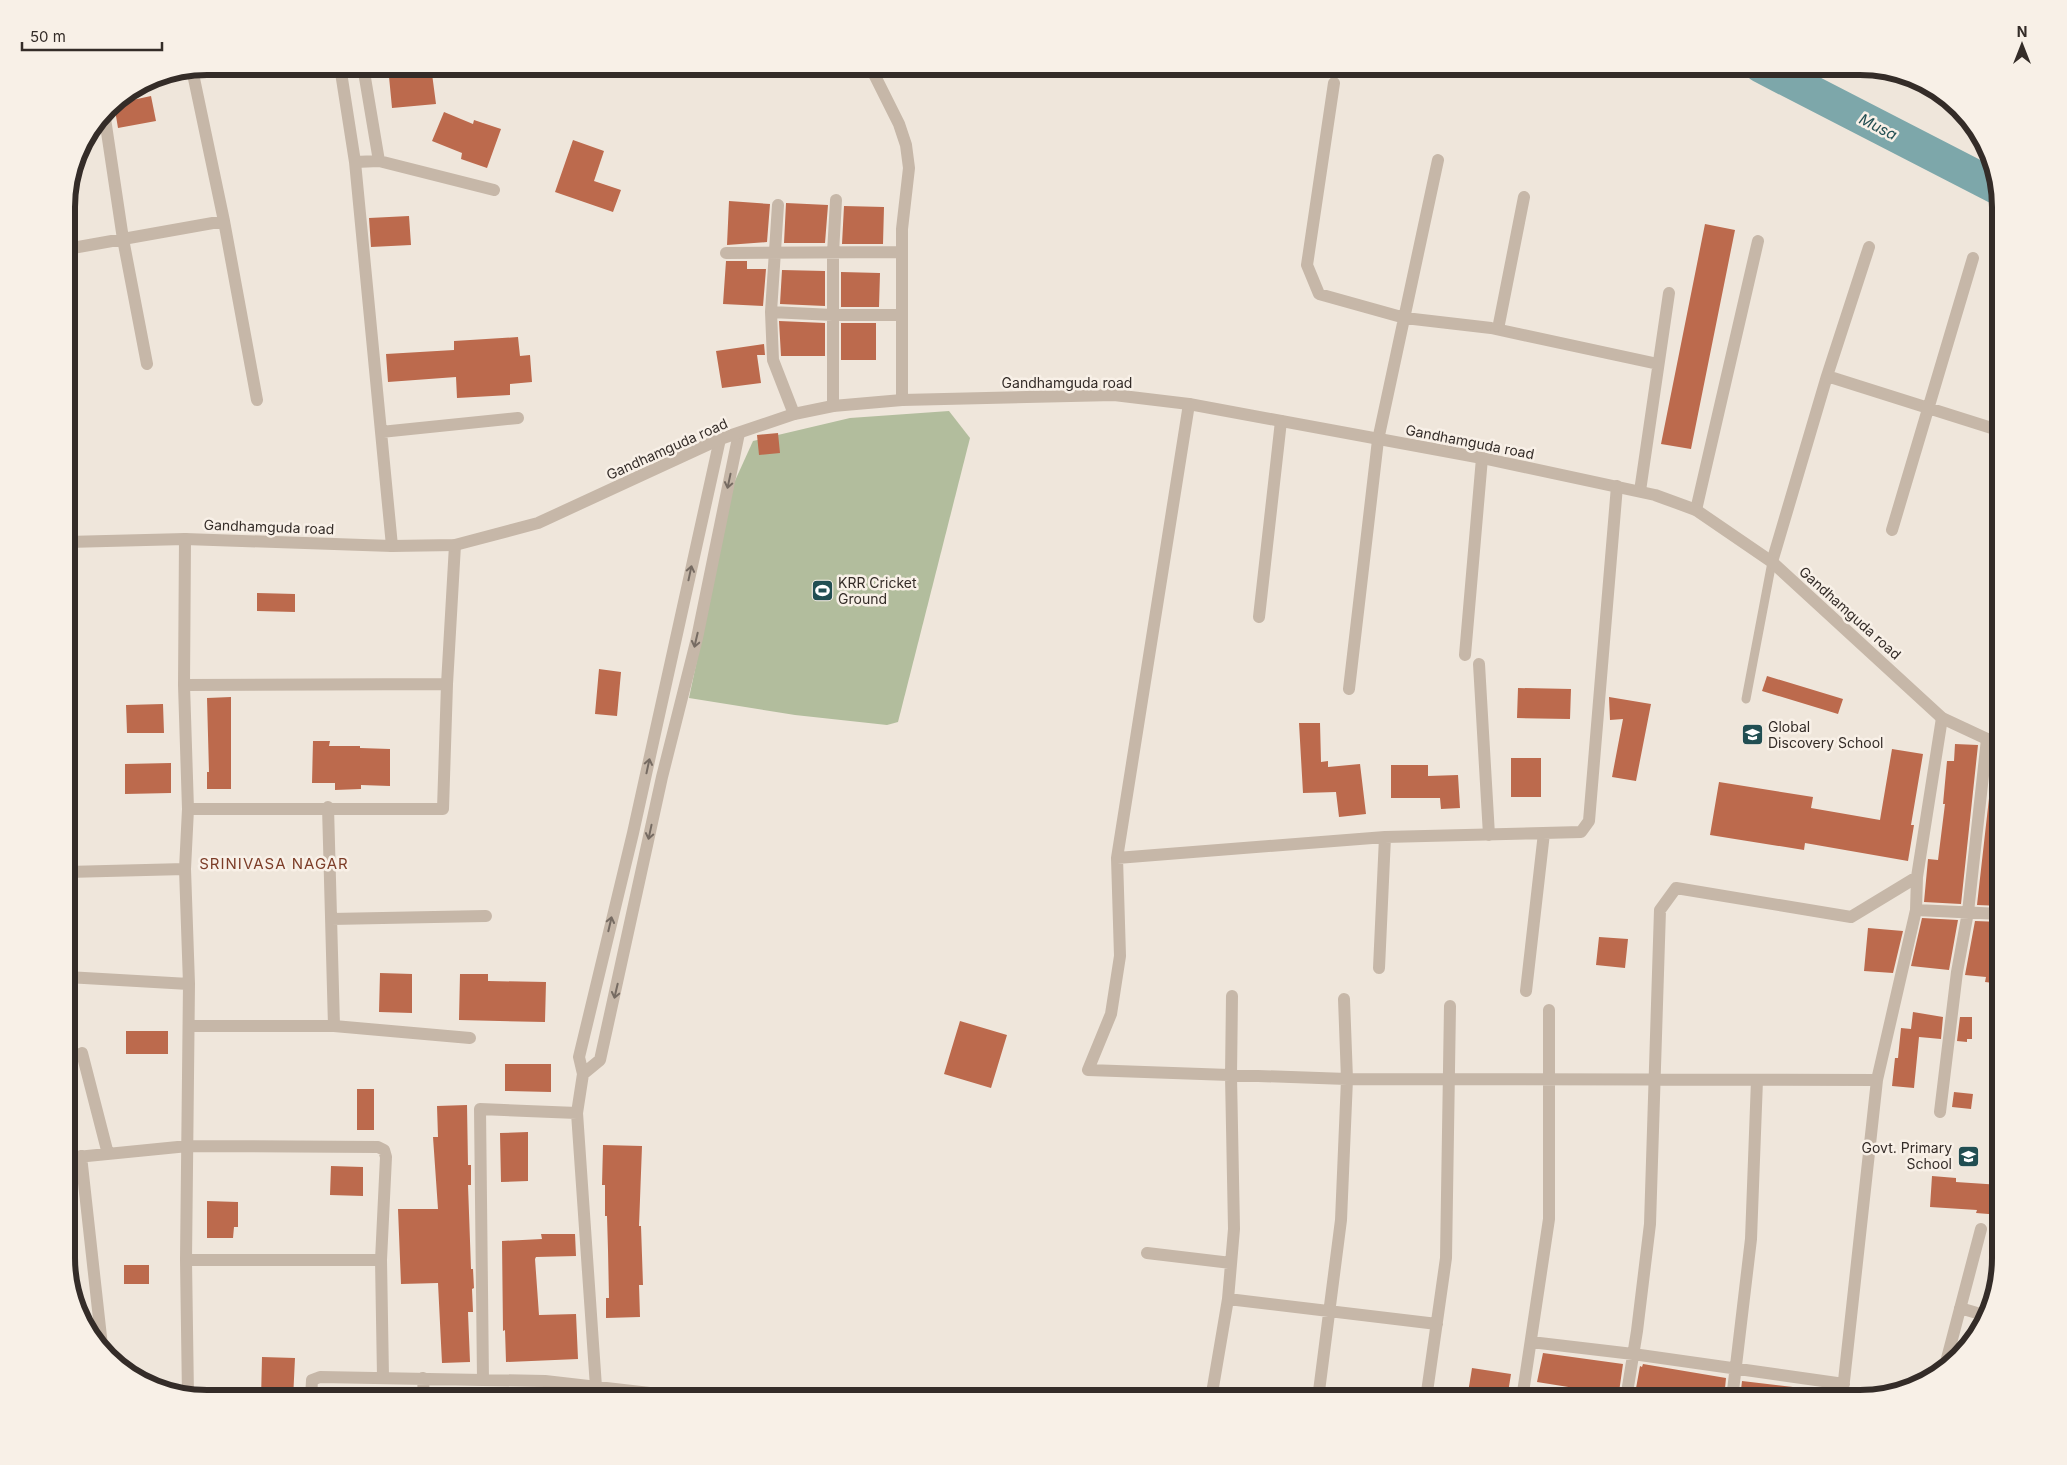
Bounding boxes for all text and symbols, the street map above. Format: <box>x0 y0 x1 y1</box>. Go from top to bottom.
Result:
scale bar <box>22 20 162 52</box>
north arrow <box>1997 20 2047 70</box>
text: N <box>2017 23 2027 40</box>
text: 50 m <box>30 27 66 46</box>
water label: Musa <box>1856 109 1900 144</box>
street label: Gandhamguda road <box>1002 374 1132 391</box>
street label: Gandhamguda road <box>604 414 730 483</box>
street label: Gandhamguda road <box>1404 421 1536 462</box>
one-way arrow <box>724 472 733 488</box>
street label: Gandhamguda road <box>203 516 335 537</box>
street label: Gandhamguda road <box>1796 563 1905 663</box>
one-way arrow <box>686 566 696 582</box>
place label: KRR Cricket Ground <box>838 574 917 607</box>
sports icon: KRR Cricket Ground <box>810 579 834 603</box>
one-way arrow <box>691 631 700 647</box>
place label: Global Discovery School <box>1768 718 1884 751</box>
school or university icon: Global Discovery School <box>1740 723 1764 747</box>
one-way arrow <box>644 758 653 774</box>
one-way arrow <box>645 824 654 840</box>
district label: SRINIVASA NAGAR <box>199 854 349 873</box>
one-way arrow <box>606 917 615 933</box>
one-way arrow <box>611 982 620 998</box>
place label: Govt. Primary School <box>1862 1139 1952 1172</box>
school or university icon: Govt. Primary School <box>1956 1144 1980 1168</box>

